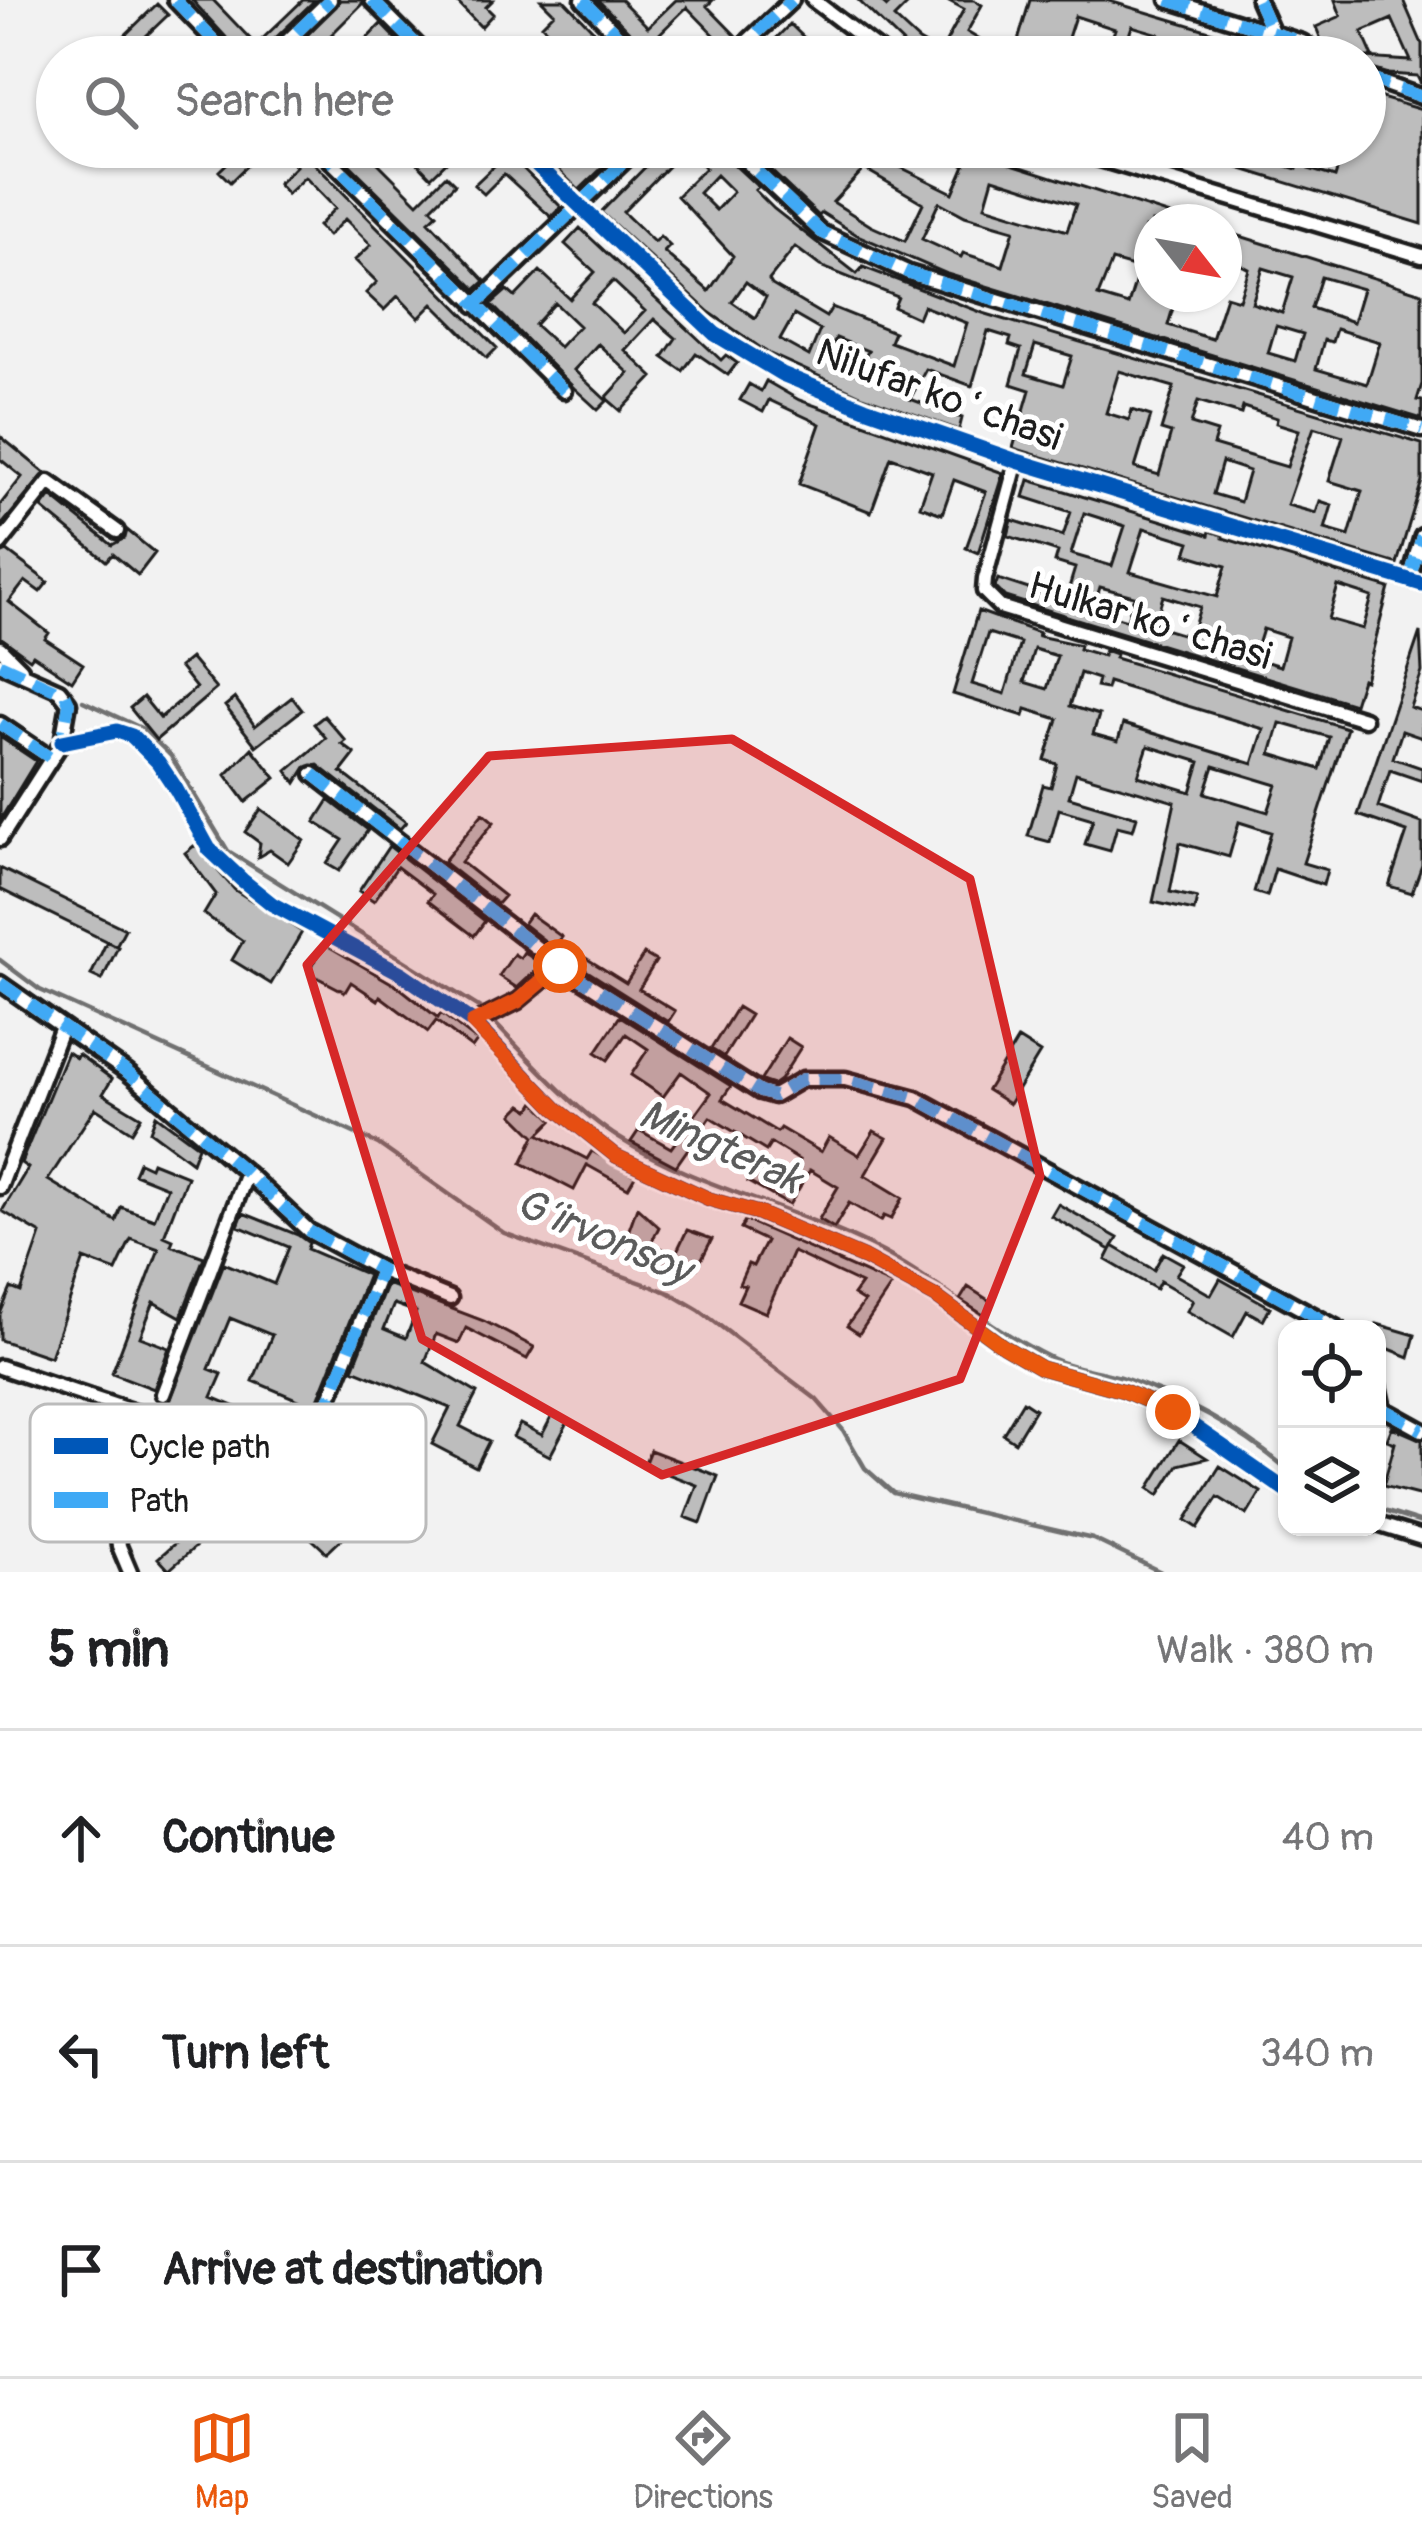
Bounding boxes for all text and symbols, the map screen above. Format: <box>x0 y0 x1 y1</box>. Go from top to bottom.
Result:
search box <box>36 36 1386 168</box>
icon: search <box>78 69 144 135</box>
text: Search here <box>174 74 394 130</box>
north arrow <box>1134 204 1242 312</box>
street label: Nilufar koʻchasi <box>809 328 1069 462</box>
street label: Hulkar koʻchasi <box>1023 561 1277 681</box>
route start <box>533 939 587 993</box>
water label: Mingterak <box>631 1088 812 1207</box>
water label: G‘irvonsoy <box>508 1177 703 1299</box>
map controls <box>1278 1320 1386 1536</box>
button: locate <box>1278 1320 1386 1428</box>
route end <box>1146 1385 1200 1439</box>
legend <box>30 1404 426 1542</box>
text: Cycle path <box>129 1427 270 1468</box>
button: layers <box>1278 1428 1386 1536</box>
text: Path <box>129 1481 189 1522</box>
text: 5 min <box>48 1618 169 1682</box>
text: Walk · 380 m <box>1156 1626 1374 1675</box>
icon: ahead <box>48 1805 114 1871</box>
text: Continue <box>162 1810 335 1866</box>
text: 40 m <box>1282 1813 1374 1862</box>
icon: left <box>48 2021 114 2087</box>
text: Turn left <box>162 2026 329 2082</box>
text: 340 m <box>1260 2029 1374 2078</box>
icon: arrive <box>48 2237 114 2303</box>
text: Arrive at destination <box>162 2242 543 2298</box>
tab: Map <box>189 2405 255 2518</box>
tab: Directions <box>633 2405 773 2518</box>
tab: Saved <box>1151 2405 1233 2518</box>

